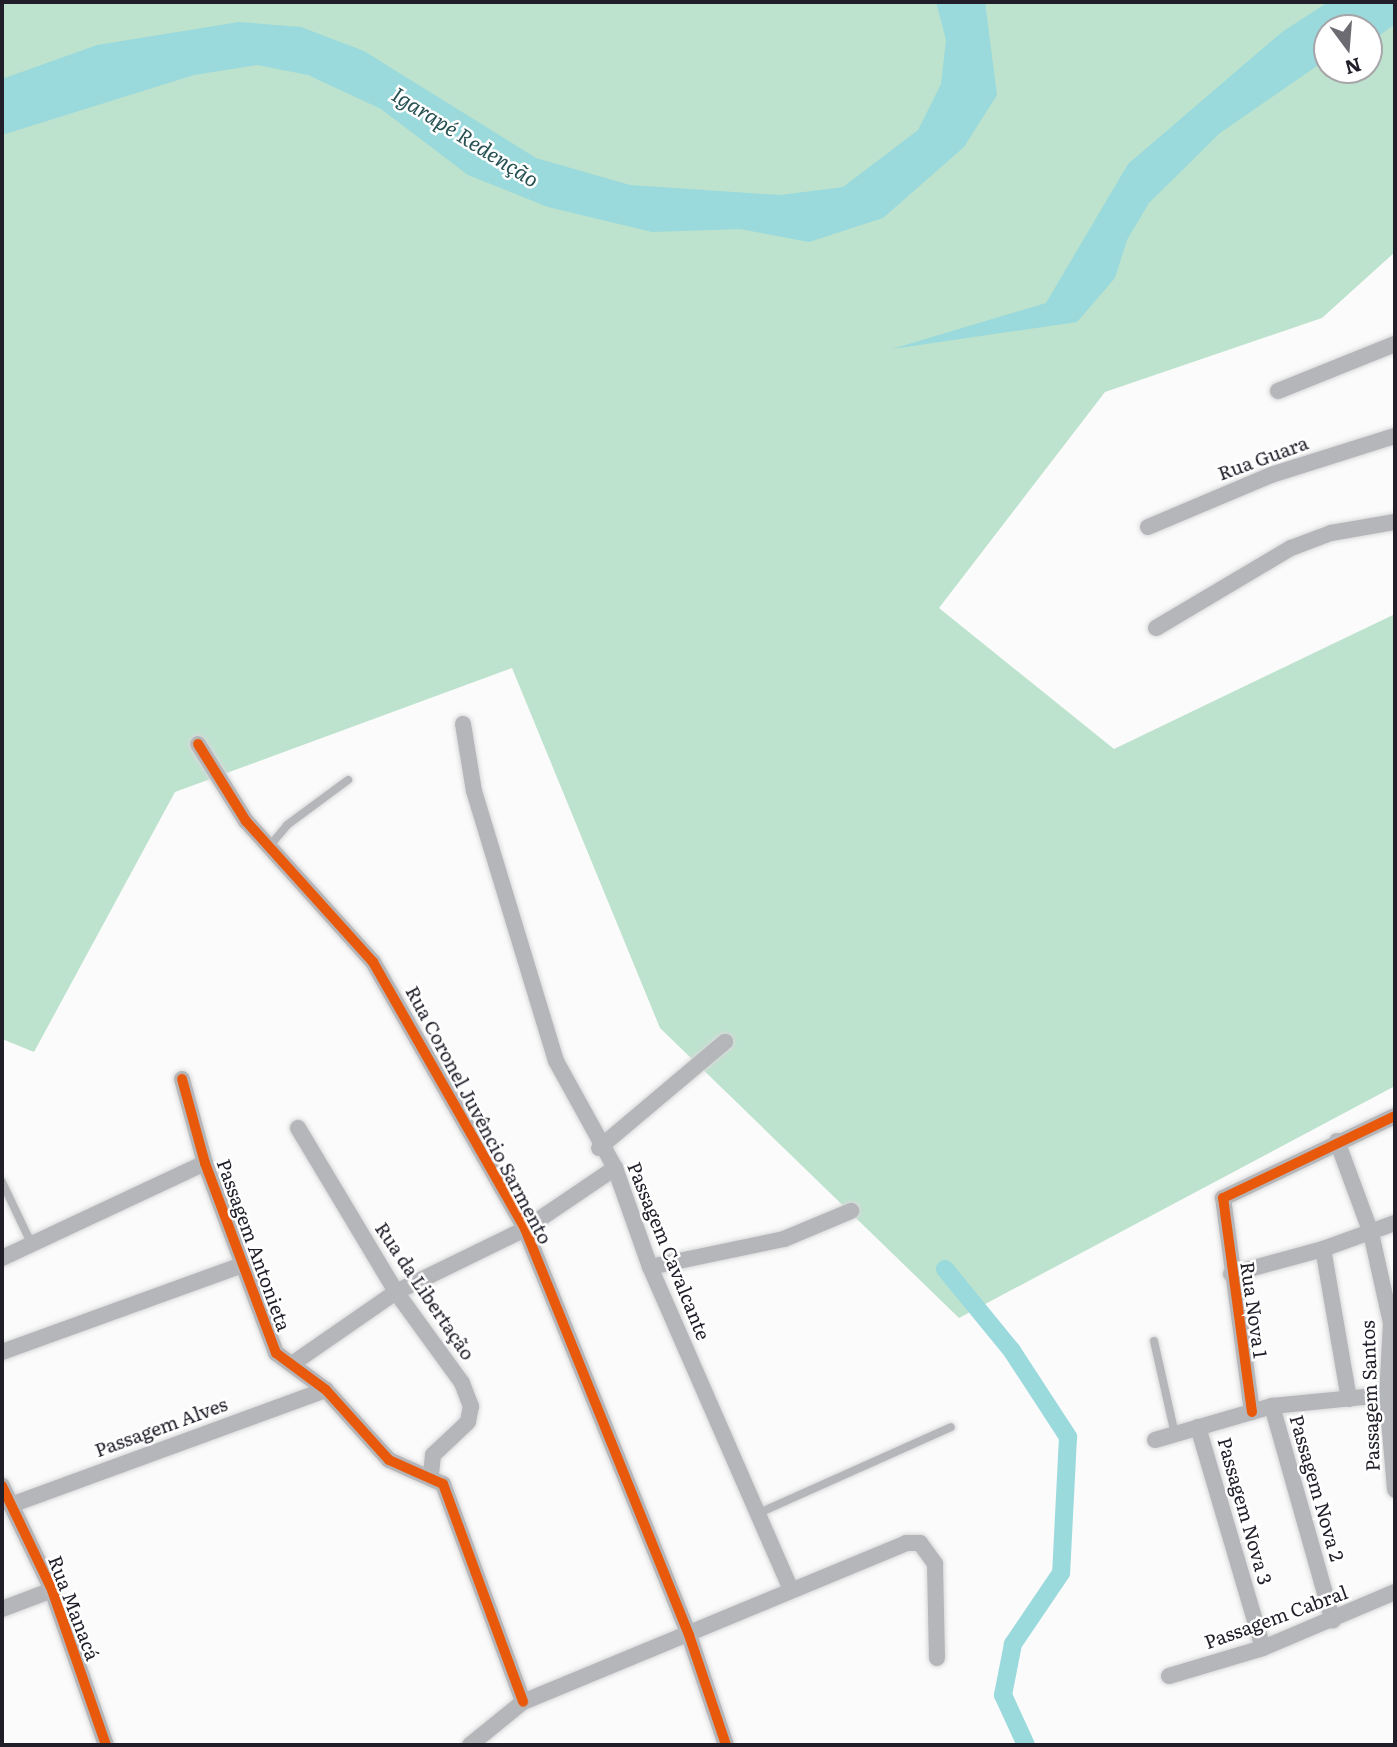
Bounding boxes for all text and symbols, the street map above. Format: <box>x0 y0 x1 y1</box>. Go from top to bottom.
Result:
north arrow <box>1313 14 1383 84</box>
text: N <box>1342 52 1365 83</box>
water label: Igarapé Redenção <box>388 81 544 191</box>
street label: Rua Guara <box>1215 431 1311 485</box>
street label: Rua Coronel Juvêncio Sarmento <box>401 982 557 1248</box>
street label: Passagem Antonieta <box>212 1156 296 1334</box>
street label: Passagem Cavalcante <box>623 1159 715 1343</box>
street label: Rua da Libertação <box>370 1218 480 1364</box>
street label: Rua Nova 1 <box>1236 1260 1272 1360</box>
street label: Passagem Santos <box>1356 1320 1384 1472</box>
street label: Passagem Alves <box>91 1392 231 1462</box>
street label: Passagem Nova 2 <box>1285 1412 1349 1564</box>
street label: Passagem Nova 3 <box>1213 1435 1277 1587</box>
street label: Rua Manacá <box>44 1552 104 1664</box>
street label: Passagem Cabral <box>1201 1581 1351 1653</box>

